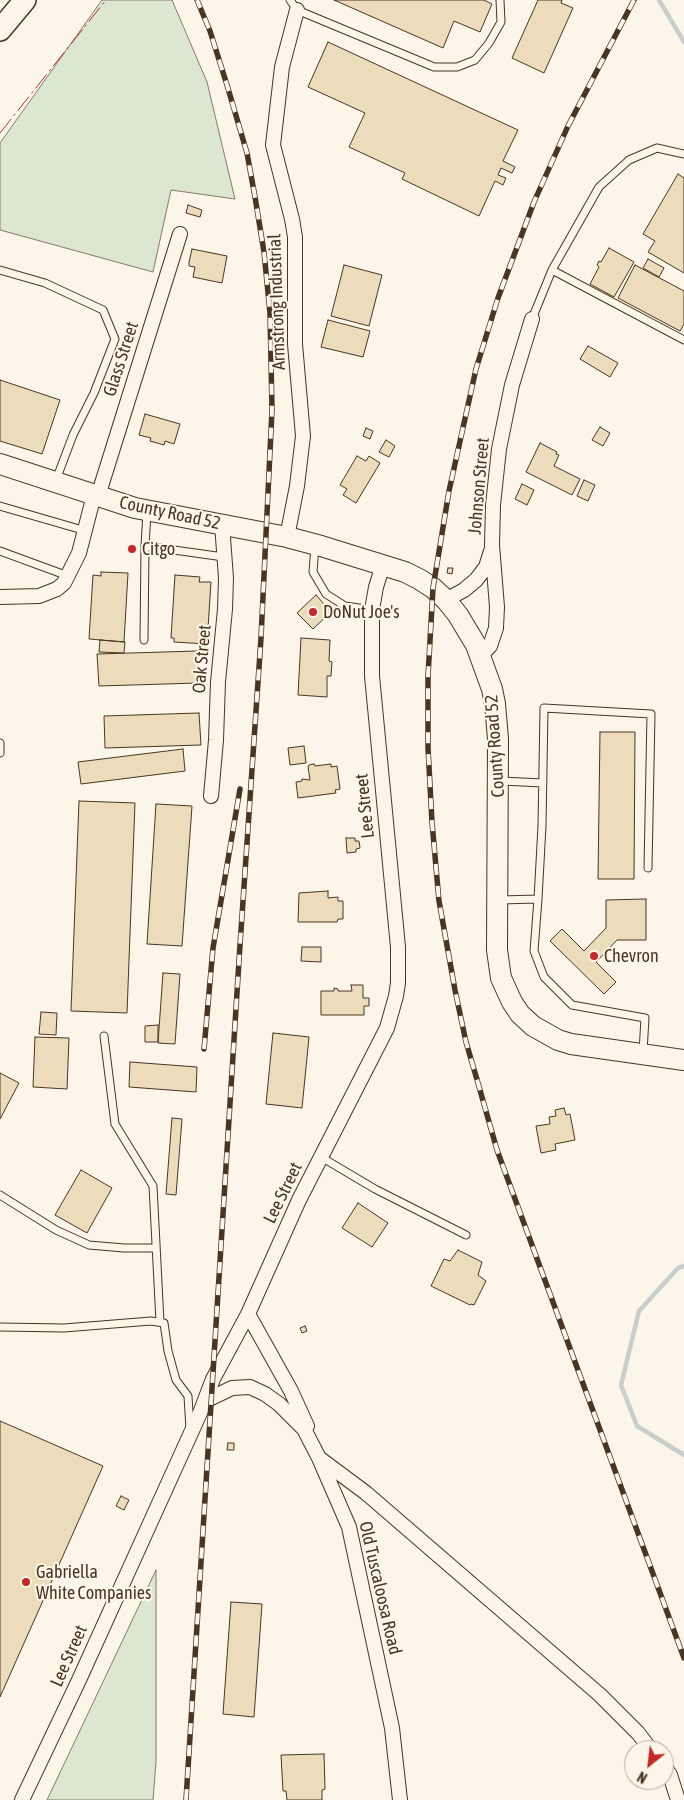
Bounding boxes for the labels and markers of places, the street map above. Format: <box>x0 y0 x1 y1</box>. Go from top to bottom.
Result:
place label: Citgo <box>142 538 175 560</box>
marker: Citgo <box>126 543 138 555</box>
place label: DoNut Joe's <box>323 601 400 623</box>
marker: DoNut Joe's <box>307 606 319 618</box>
place label: Chevron <box>604 945 659 967</box>
marker: Chevron <box>588 950 600 962</box>
place label: Gabriella White Companies <box>36 1561 151 1604</box>
marker: Gabriella White Companies <box>20 1576 32 1588</box>

